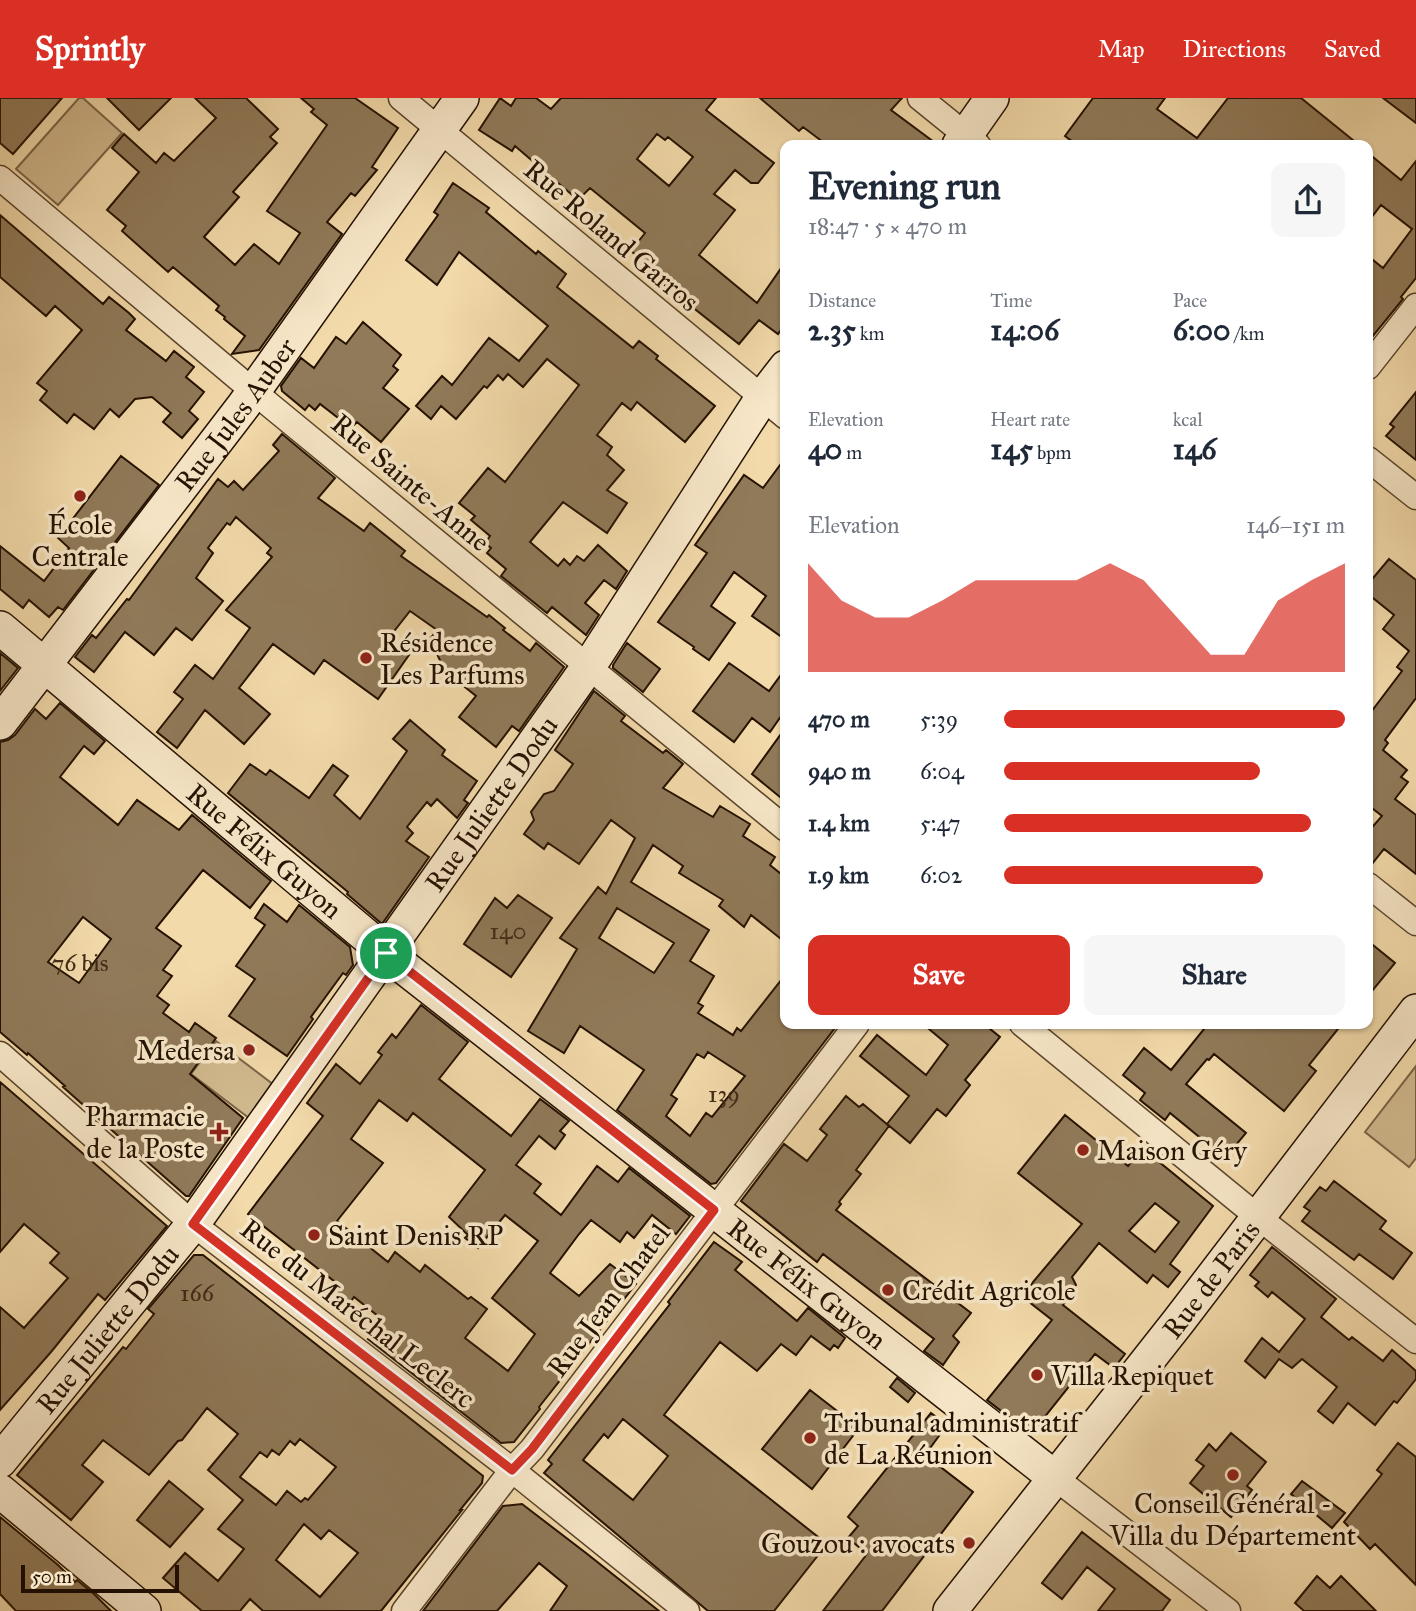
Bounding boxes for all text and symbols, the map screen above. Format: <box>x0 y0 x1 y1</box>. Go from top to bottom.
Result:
text: Sprintly <box>35 29 145 69</box>
text: Map <box>1098 34 1145 64</box>
text: Directions <box>1183 34 1286 64</box>
text: Saved <box>1324 34 1381 64</box>
street label: Rue Roland Garros <box>517 152 706 319</box>
text: Evening run <box>808 163 1001 209</box>
button: share <box>1271 163 1345 237</box>
text: 18:47 · 5 × 470 m <box>808 212 967 240</box>
text: Distance <box>808 289 876 312</box>
text: Time <box>990 289 1032 312</box>
text: Pace <box>1173 289 1207 312</box>
text: 2.35 <box>808 312 856 348</box>
text: 14:06 <box>990 312 1059 348</box>
text: 6:00 <box>1173 312 1231 348</box>
text: km <box>856 322 884 345</box>
text: /km <box>1231 322 1265 345</box>
street label: Rue Jules Auber <box>167 331 304 498</box>
street label: Rue Sainte-Anne <box>324 406 497 559</box>
text: Elevation <box>808 408 883 431</box>
text: Heart rate <box>990 408 1070 431</box>
text: kcal <box>1173 408 1203 431</box>
text: 40 <box>808 431 842 467</box>
text: 145 <box>990 431 1033 467</box>
text: 146 <box>1173 431 1217 467</box>
text: m <box>842 441 862 464</box>
text: bpm <box>1033 441 1072 464</box>
marker: École Centrale <box>72 488 88 504</box>
place label: École Centrale <box>31 507 129 574</box>
text: Elevation <box>808 511 899 539</box>
text: 146–151 m <box>1246 511 1345 539</box>
place label: Résidence Les Parfums <box>380 625 525 692</box>
marker: Résidence Les Parfums <box>358 650 374 666</box>
text: 470 m <box>808 705 870 733</box>
text: 5:39 <box>920 705 958 733</box>
street label: Rue Juliette Dodu <box>417 709 566 899</box>
text: 940 m <box>808 757 871 785</box>
text: 6:04 <box>920 757 964 785</box>
street label: Rue Félix Guyon <box>179 776 350 927</box>
text: 1.4 km <box>808 809 870 837</box>
text: 5:47 <box>920 809 961 837</box>
text: 1.9 km <box>808 861 869 889</box>
text: 6:02 <box>920 861 962 889</box>
house number: 140 <box>490 916 526 946</box>
pin <box>356 923 416 983</box>
icon: arrive <box>367 934 405 972</box>
button: Save <box>808 935 1070 1015</box>
button: Share <box>1084 935 1345 1015</box>
house number: 76 bis <box>51 948 109 978</box>
place label: Medersa <box>136 1033 235 1068</box>
marker: Medersa <box>241 1042 257 1058</box>
house number: 139 <box>708 1079 740 1109</box>
place label: Pharmacie de la Poste <box>85 1099 205 1166</box>
marker: Pharmacie de la Poste <box>211 1124 227 1140</box>
place label: Maison Géry <box>1097 1133 1248 1168</box>
marker: Maison Géry <box>1075 1142 1091 1158</box>
street label: Rue du Maréchal Leclerc <box>233 1211 482 1416</box>
street label: Rue Félix Guyon <box>720 1211 894 1357</box>
street label: Rue de Paris <box>1155 1213 1267 1346</box>
street label: Rue Jean Chatel <box>539 1216 678 1384</box>
place label: Saint Denis RP <box>328 1218 503 1253</box>
marker: Saint Denis RP <box>306 1227 322 1243</box>
street label: Rue Juliette Dodu <box>29 1238 187 1421</box>
place label: Crédit Agricole <box>902 1273 1076 1308</box>
house number: 166 <box>180 1278 215 1308</box>
marker: Crédit Agricole <box>880 1282 896 1298</box>
place label: Villa Repiquet <box>1050 1358 1214 1393</box>
marker: Villa Repiquet <box>1029 1367 1045 1383</box>
place label: Tribunal administratif de La Réunion <box>824 1405 1084 1472</box>
marker: Tribunal administratif de La Réunion <box>802 1430 818 1446</box>
marker: Conseil Général - Villa du Département <box>1225 1467 1241 1483</box>
place label: Conseil Général - Villa du Département <box>1109 1486 1357 1553</box>
place label: Gouzou : avocats <box>761 1526 955 1561</box>
marker: Gouzou : avocats <box>961 1535 977 1551</box>
scale bar <box>21 1562 178 1594</box>
text: 50 m <box>32 1565 72 1588</box>

